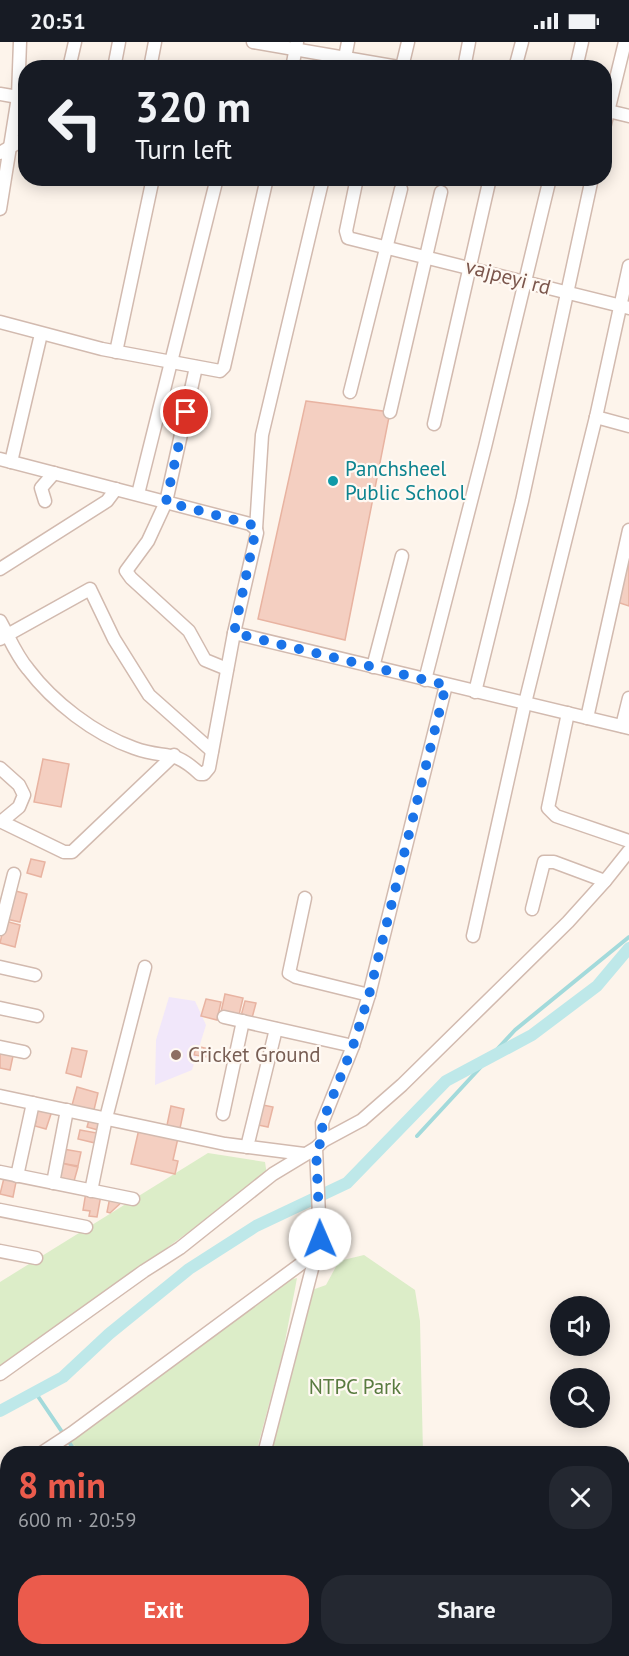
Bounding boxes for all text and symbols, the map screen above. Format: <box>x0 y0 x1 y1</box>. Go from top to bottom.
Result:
text: 20:51 <box>30 7 86 35</box>
text: 320 m <box>135 79 251 134</box>
icon: left <box>36 84 114 162</box>
text: Turn left <box>135 132 232 166</box>
street label: vajpeyi rd <box>463 252 554 301</box>
pin <box>160 386 211 437</box>
icon: arrive <box>169 395 202 428</box>
place label: Panchsheel Public School <box>345 455 466 506</box>
marker: Panchsheel Public School <box>326 474 340 488</box>
place label: Cricket Ground <box>188 1041 320 1068</box>
marker: Cricket Ground <box>169 1048 183 1062</box>
position arrow <box>288 1207 352 1271</box>
map controls <box>550 1296 610 1428</box>
button: sound <box>550 1296 610 1356</box>
button: search <box>550 1368 610 1428</box>
park label: NTPC Park <box>309 1373 401 1400</box>
text: 8 min <box>18 1461 106 1508</box>
button: close <box>549 1466 612 1529</box>
text: 600 m · 20:59 <box>18 1507 136 1533</box>
button: Exit <box>18 1575 309 1644</box>
button: Share <box>321 1575 612 1644</box>

